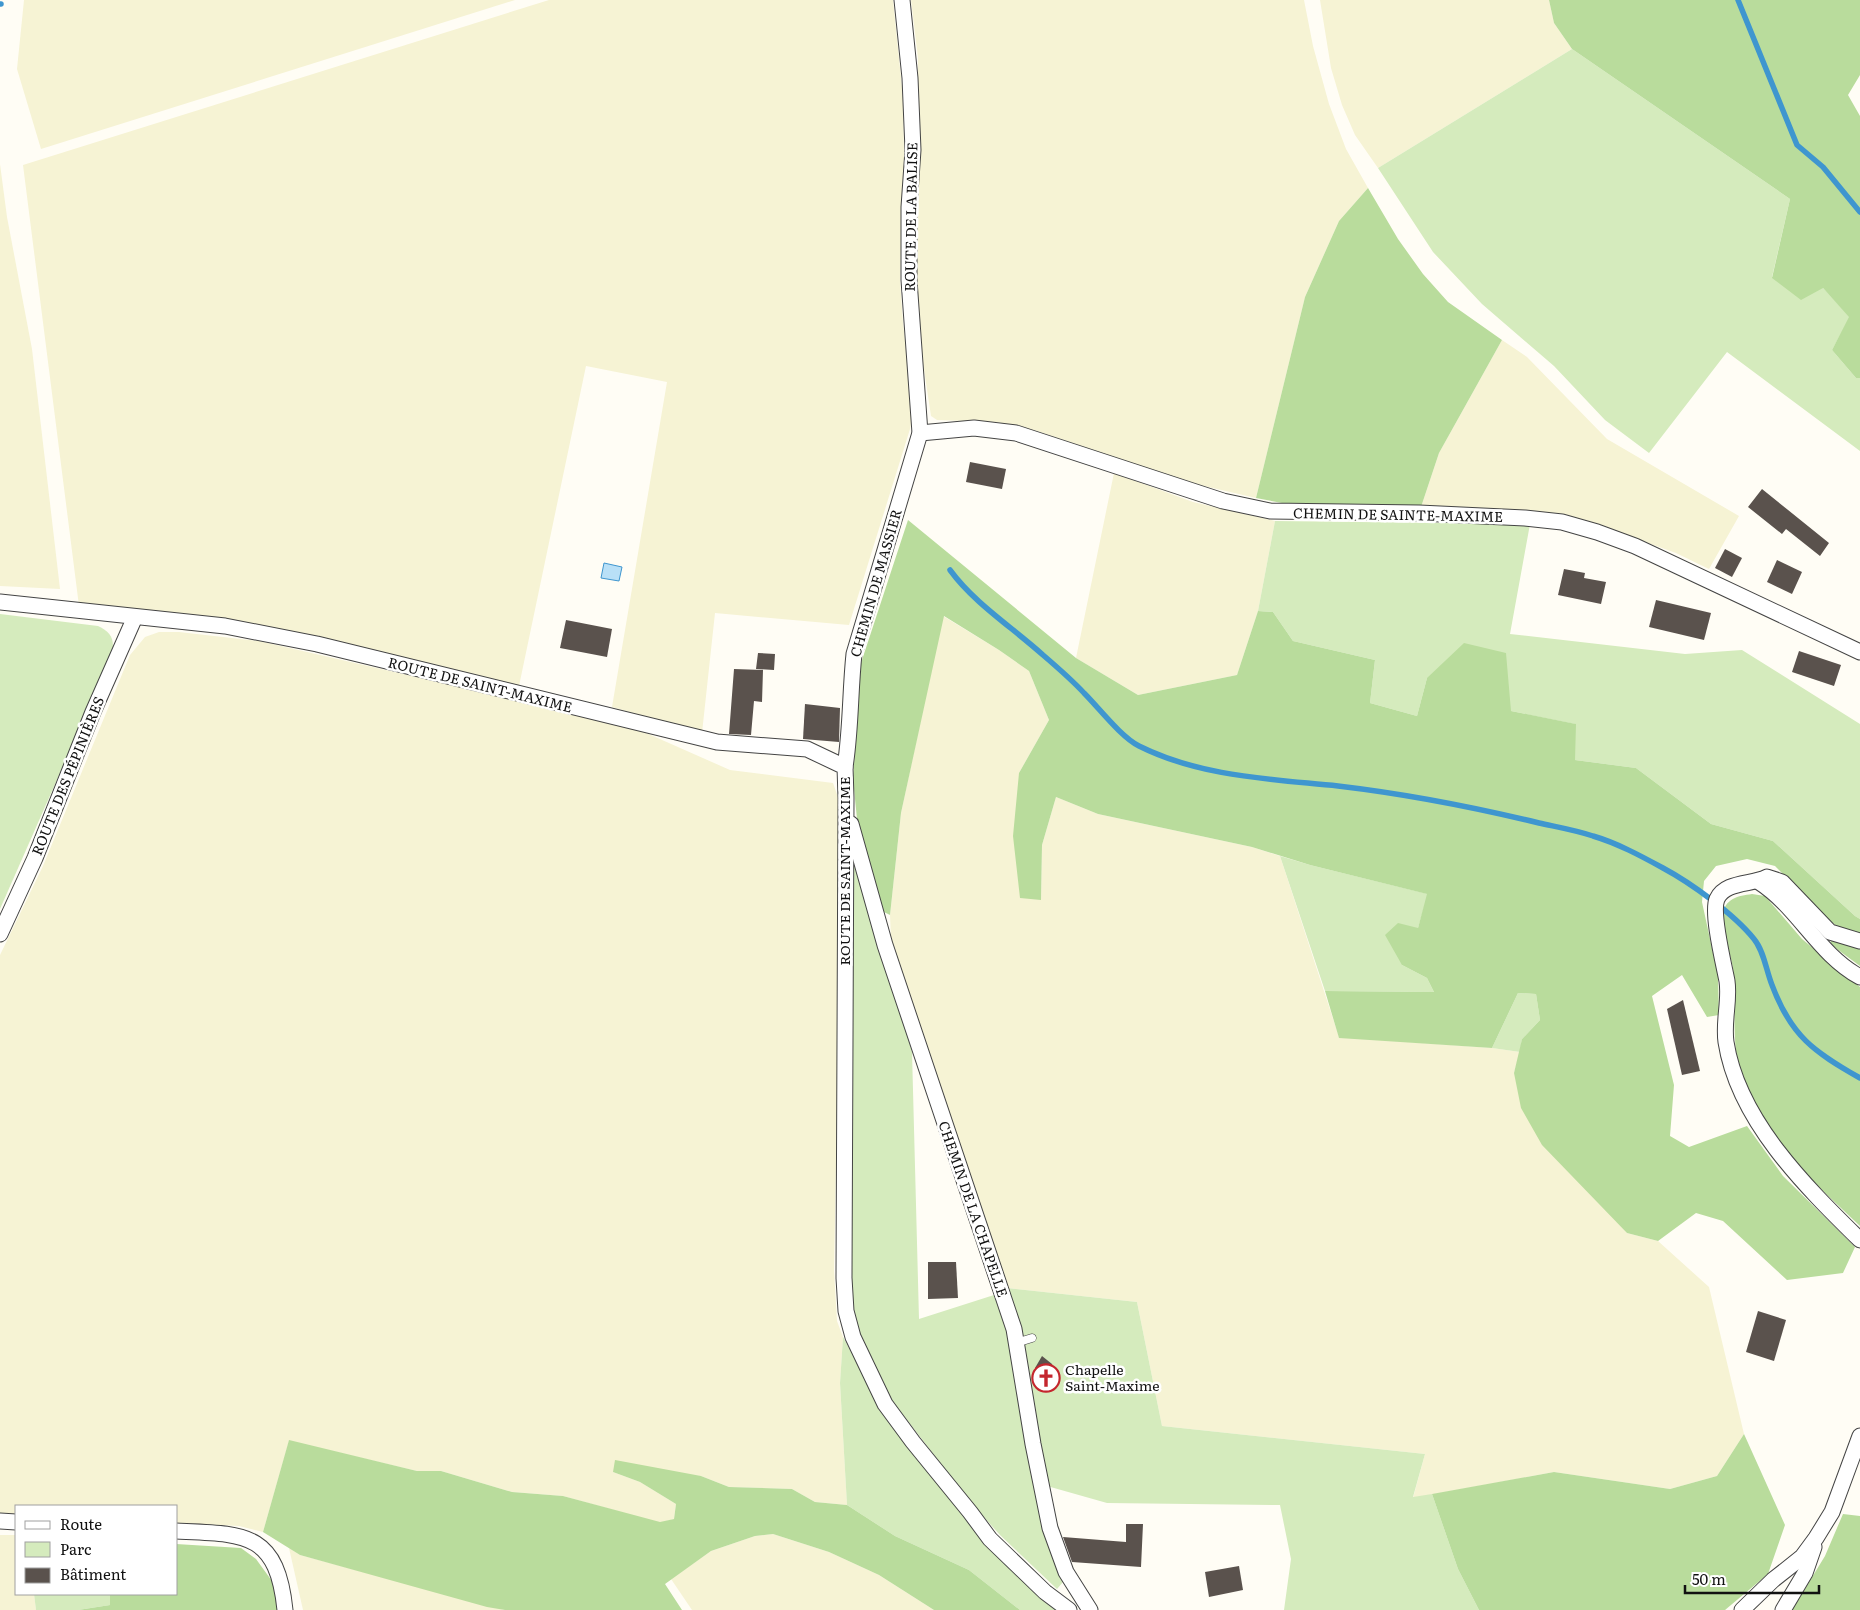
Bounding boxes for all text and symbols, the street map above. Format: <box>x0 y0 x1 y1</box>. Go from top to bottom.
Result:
street label: ROUTE DE LA BALISE <box>899 142 921 292</box>
street label: CHEMIN DE SAINTE-MAXIME <box>1293 502 1503 526</box>
street label: CHEMIN DE MASSIER <box>844 506 906 659</box>
street label: ROUTE DE SAINT-MAXIME <box>386 651 575 717</box>
street label: ROUTE DES PÉPINIÈRES <box>26 693 108 858</box>
street label: ROUTE DE SAINT-MAXIME <box>834 776 854 966</box>
street label: CHEMIN DE LA CHAPELLE <box>934 1118 1014 1299</box>
place label: Chapelle Saint-Maxime <box>1065 1359 1160 1395</box>
church icon: Chapelle Saint-Maxime <box>1031 1363 1061 1393</box>
legend <box>15 1505 178 1595</box>
text: Route <box>60 1512 102 1535</box>
text: Parc <box>60 1537 92 1560</box>
text: Bâtiment <box>60 1562 126 1585</box>
scale bar <box>1685 1562 1819 1594</box>
text: 50 m <box>1692 1567 1726 1590</box>

